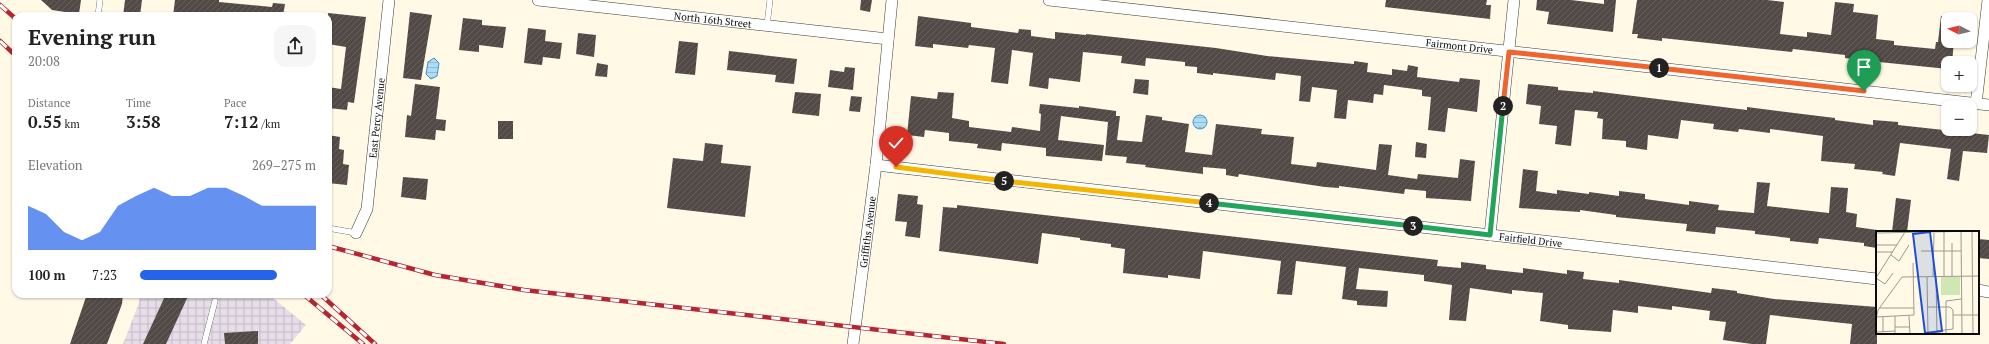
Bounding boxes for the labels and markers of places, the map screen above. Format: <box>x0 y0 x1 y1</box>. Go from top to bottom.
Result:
pin <box>1847 50 1881 91</box>
pin: 1 <box>1649 58 1669 78</box>
pin: 2 <box>1493 96 1513 116</box>
pin <box>879 126 913 167</box>
pin: 5 <box>994 171 1014 191</box>
pin: 4 <box>1199 193 1219 213</box>
pin: 3 <box>1403 216 1423 236</box>

